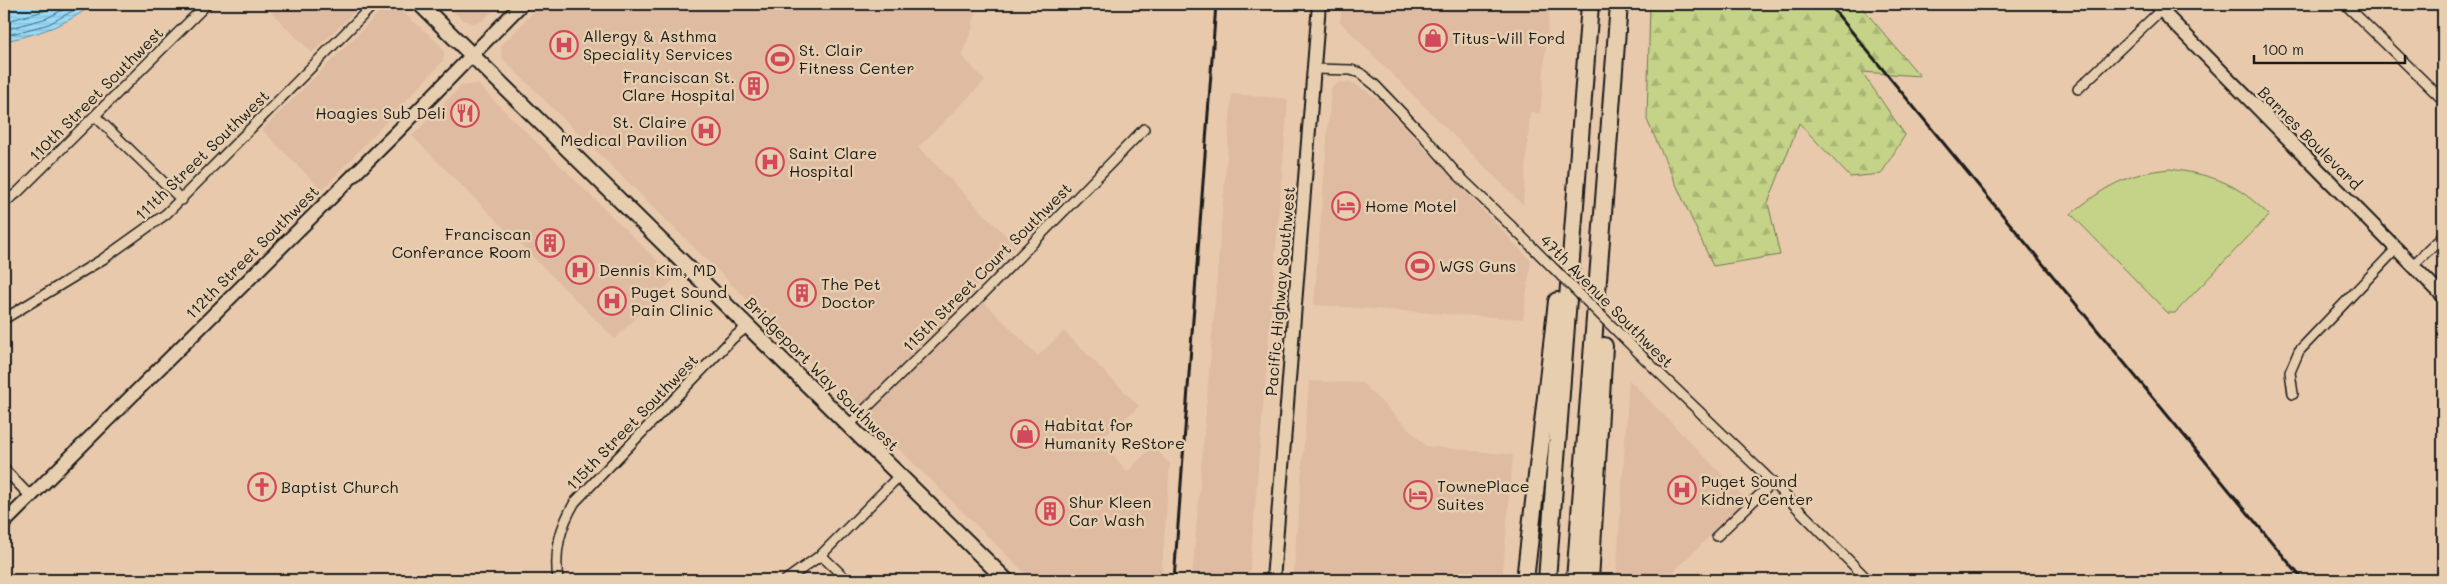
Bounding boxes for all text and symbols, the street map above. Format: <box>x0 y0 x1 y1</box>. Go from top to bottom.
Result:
street label: 110th Street Southwest <box>24 22 167 165</box>
shop icon: Titus-Will Ford <box>1418 23 1448 53</box>
place label: Allergy & Asthma Speciality Services <box>583 25 733 64</box>
place label: Titus-Will Ford <box>1452 27 1565 48</box>
hospital icon: Allergy & Asthma Speciality Services <box>549 30 579 60</box>
scale bar <box>2254 32 2406 64</box>
place label: St. Clair Fitness Center <box>799 39 915 78</box>
text: 100 m <box>2262 39 2304 59</box>
sports icon: St. Clair Fitness Center <box>765 44 795 74</box>
place label: Franciscan St. Clare Hospital <box>622 66 735 105</box>
building icon: Franciscan St. Clare Hospital <box>739 71 769 101</box>
street label: Barnes Boulevard <box>2254 81 2367 194</box>
street label: 111th Street Southwest <box>130 85 273 224</box>
restaurant icon: Hoagies Sub Deli <box>450 98 480 128</box>
place label: Hoagies Sub Deli <box>315 102 446 123</box>
place label: St. Claire Medical Pavilion <box>560 111 687 150</box>
hospital icon: St. Claire Medical Pavilion <box>691 116 721 146</box>
place label: Saint Clare Hospital <box>789 142 877 181</box>
hospital icon: Saint Clare Hospital <box>755 147 785 177</box>
street label: 115th Street Court Southwest <box>897 177 1076 356</box>
street label: 112th Street Southwest <box>180 180 323 323</box>
street label: Pacific Highway Southwest <box>1260 185 1299 397</box>
hotel icon: Home Motel <box>1331 191 1361 221</box>
place label: Home Motel <box>1365 195 1457 216</box>
place label: Franciscan Conferance Room <box>392 223 531 262</box>
building icon: Franciscan Conferance Room <box>535 228 565 258</box>
street label: 47th Avenue Southwest <box>1536 229 1679 372</box>
sports icon: WGS Guns <box>1405 251 1435 281</box>
hospital icon: Dennis Kim, MD <box>565 255 595 285</box>
place label: WGS Guns <box>1439 255 1516 276</box>
place label: Dennis Kim, MD <box>599 259 716 280</box>
place label: The Pet Doctor <box>821 273 881 312</box>
building icon: The Pet Doctor <box>787 278 817 308</box>
place label: Puget Sound Pain Clinic <box>631 281 727 320</box>
hospital icon: Puget Sound Pain Clinic <box>597 286 627 316</box>
street label: Bridgeport Way Southwest <box>741 292 904 455</box>
street label: 115th Street Southwest <box>561 349 702 494</box>
place label: Habitat for Humanity ReStore <box>1044 414 1185 453</box>
shop icon: Habitat for Humanity ReStore <box>1010 419 1040 449</box>
place label: Puget Sound Kidney Center <box>1701 470 1813 509</box>
church icon: Baptist Church <box>247 472 277 502</box>
place label: TownePlace Suites <box>1437 475 1530 514</box>
hospital icon: Puget Sound Kidney Center <box>1667 475 1697 505</box>
place label: Baptist Church <box>281 476 398 497</box>
hotel icon: TownePlace Suites <box>1403 480 1433 510</box>
place label: Shur Kleen Car Wash <box>1069 491 1151 530</box>
building icon: Shur Kleen Car Wash <box>1035 496 1065 526</box>

